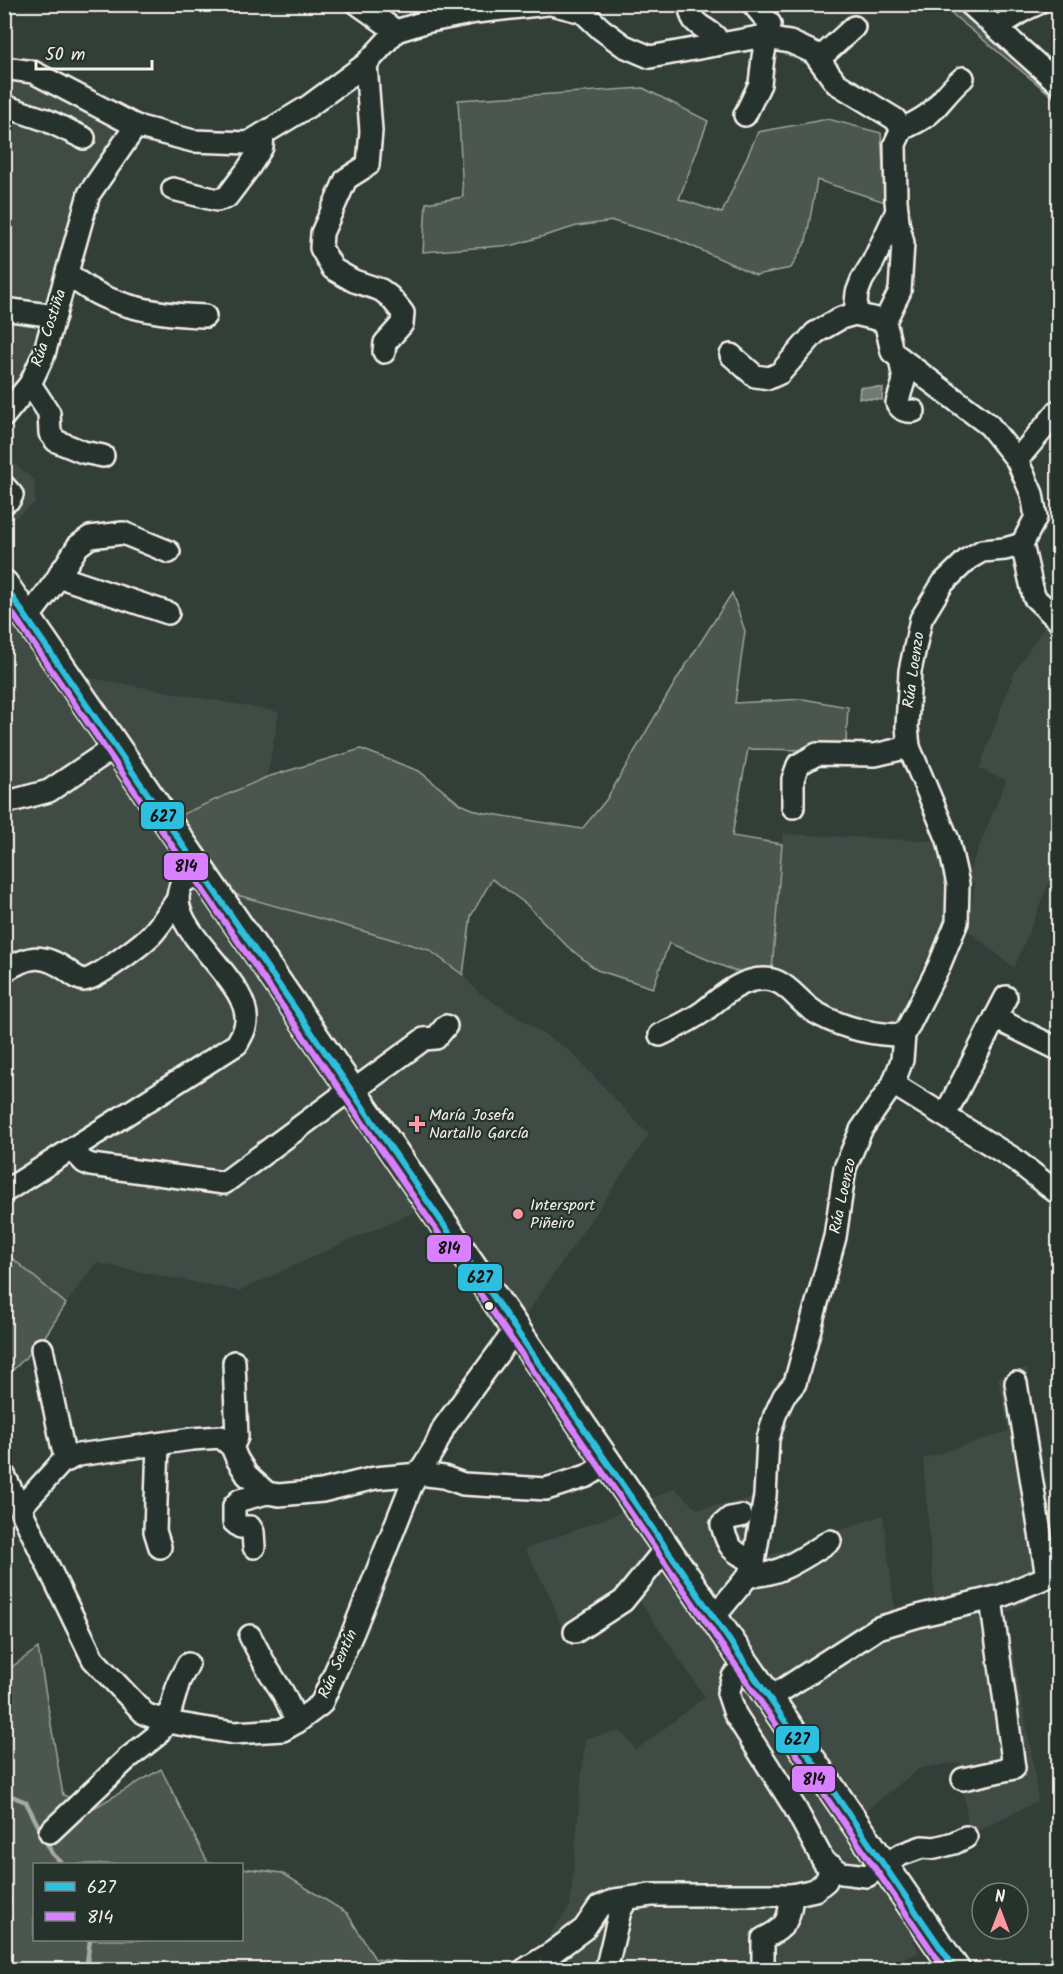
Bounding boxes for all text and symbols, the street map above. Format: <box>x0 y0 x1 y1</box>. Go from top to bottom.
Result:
scale bar <box>36 33 152 71</box>
text: 50 m <box>45 41 85 70</box>
street label: Rúa Costiña <box>25 286 73 370</box>
street label: Rúa Loenzo <box>896 630 932 710</box>
line badge: 627 <box>140 801 185 830</box>
text: 627 <box>150 805 176 830</box>
line badge: 814 <box>163 852 209 881</box>
text: 814 <box>175 855 198 880</box>
place label: María Josefa Nartallo García <box>429 1103 529 1146</box>
marker: María Josefa Nartallo García <box>410 1117 424 1131</box>
street label: Rúa Loenzo <box>823 1156 863 1236</box>
place label: Intersport Piñeiro <box>530 1193 596 1236</box>
marker: Intersport Piñeiro <box>511 1207 525 1221</box>
line badge: 814 <box>426 1234 472 1263</box>
text: 814 <box>438 1237 461 1262</box>
line badge: 627 <box>457 1263 503 1292</box>
text: 627 <box>467 1266 493 1291</box>
unlabelled marker <box>483 1300 495 1312</box>
street label: Rúa Sentín <box>312 1625 364 1703</box>
line badge: 627 <box>775 1725 820 1754</box>
text: 627 <box>784 1728 810 1753</box>
line badge: 814 <box>791 1765 836 1793</box>
text: 814 <box>803 1768 826 1793</box>
legend <box>33 1863 243 1941</box>
text: 627 <box>87 1874 116 1903</box>
north arrow <box>970 1881 1030 1941</box>
text: N <box>995 1885 1005 1910</box>
text: 814 <box>87 1904 113 1933</box>

